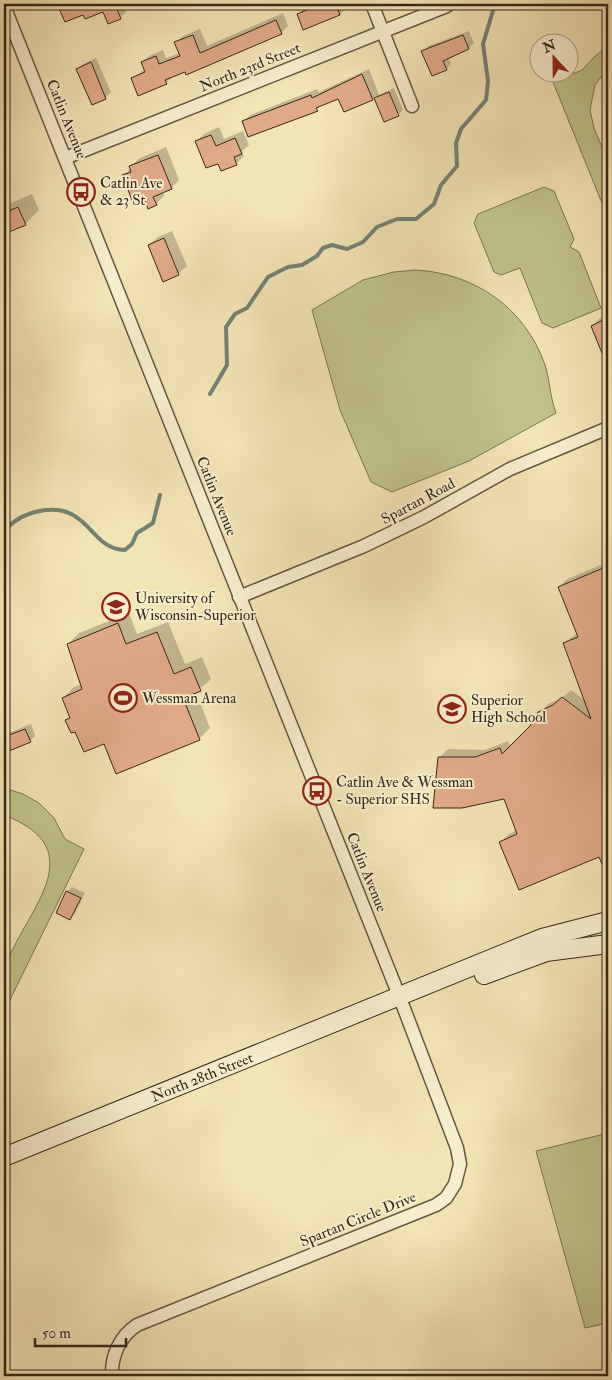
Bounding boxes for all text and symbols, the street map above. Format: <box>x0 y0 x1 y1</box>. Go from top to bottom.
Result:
north arrow <box>530 32 580 82</box>
text: N <box>539 36 559 57</box>
street label: North 23rd Street <box>197 39 304 96</box>
street label: Catlin Avenue <box>42 77 91 162</box>
place label: Catlin Ave & 23 St <box>100 174 162 210</box>
bus stop icon: Catlin Ave & 23 St <box>66 177 96 207</box>
street label: Catlin Avenue <box>192 454 241 539</box>
street label: Spartan Road <box>378 474 459 530</box>
place label: University of Wisconsin-Superior <box>134 589 256 626</box>
school or university icon: University of Wisconsin-Superior <box>101 592 131 622</box>
sports icon: Wessman Arena <box>108 683 138 713</box>
place label: Wessman Arena <box>141 689 237 708</box>
place label: Superior High School <box>471 691 546 727</box>
school or university icon: Superior High School <box>437 694 467 724</box>
place label: Catlin Ave & Wessman - Superior SHS <box>336 773 474 810</box>
bus stop icon: Catlin Ave & Wessman - Superior SHS <box>302 776 332 806</box>
street label: Catlin Avenue <box>342 830 391 915</box>
street label: North 28th Street <box>148 1048 256 1107</box>
street label: Spartan Circle Drive <box>297 1188 419 1252</box>
scale bar <box>35 1315 126 1347</box>
text: 50 m <box>42 1324 71 1343</box>

